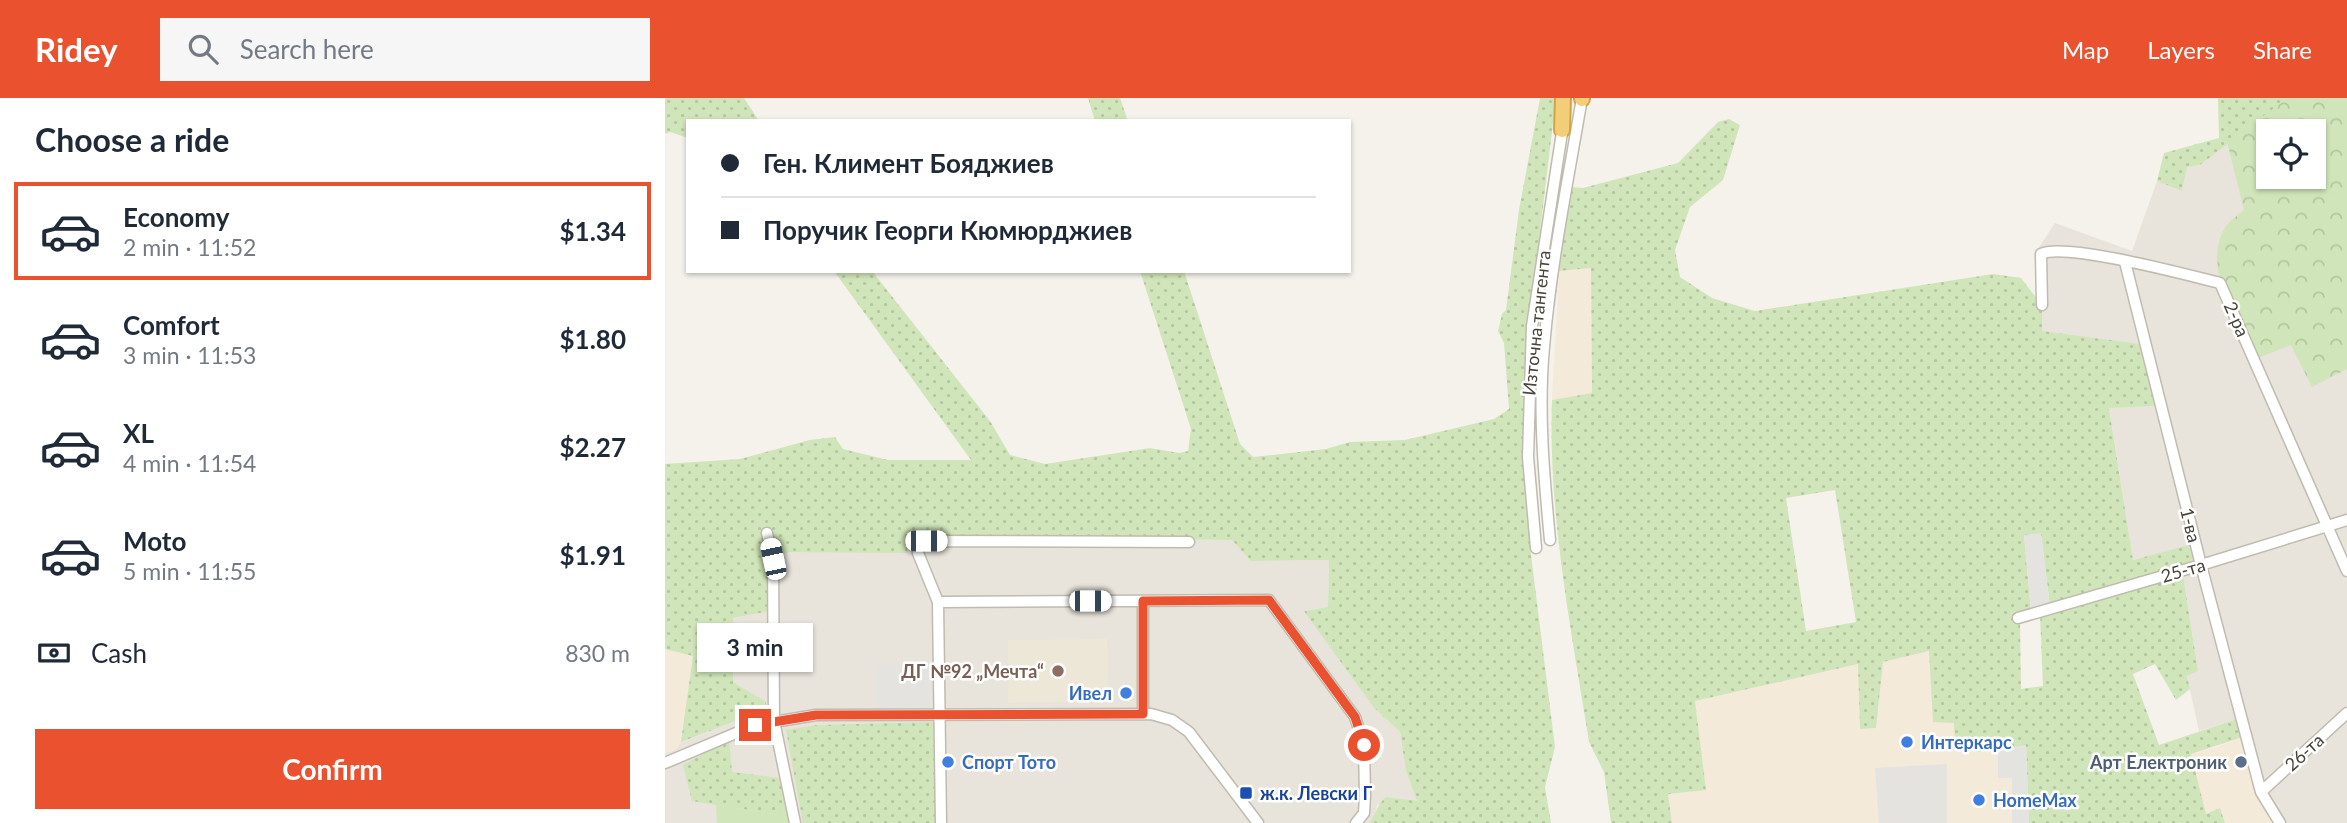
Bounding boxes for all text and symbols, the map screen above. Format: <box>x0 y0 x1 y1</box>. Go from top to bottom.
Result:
search box <box>160 18 650 81</box>
text: Ridey <box>35 29 118 69</box>
icon: search <box>184 30 222 68</box>
text: Search here <box>240 33 374 65</box>
text: Map <box>2062 35 2109 64</box>
text: Layers <box>2147 35 2215 64</box>
text: Share <box>2253 35 2312 64</box>
map controls <box>2256 119 2326 189</box>
button: locate <box>2256 119 2326 189</box>
text: Choose a ride <box>35 120 229 159</box>
text: Ген. Климент Бояджиев <box>763 147 1054 179</box>
icon: car <box>39 200 102 263</box>
text: Economy <box>123 201 229 233</box>
text: Поручик Георги Кюмюрджиев <box>763 214 1132 246</box>
text: $1.34 <box>560 215 626 247</box>
text: 2 min · 11:52 <box>123 233 256 261</box>
street label: Източна тангента <box>1517 249 1555 397</box>
street label: 2-ра <box>2220 298 2254 340</box>
icon: car <box>39 308 102 371</box>
text: Comfort <box>123 309 220 341</box>
text: $1.80 <box>560 323 626 355</box>
text: 3 min · 11:53 <box>123 341 256 369</box>
icon: car <box>39 416 102 479</box>
text: XL <box>123 417 154 449</box>
text: $2.27 <box>560 431 626 463</box>
text: 4 min · 11:54 <box>123 449 256 477</box>
street label: 1-ва <box>2176 505 2206 545</box>
icon: car <box>39 524 102 587</box>
text: Moto <box>123 525 186 557</box>
car <box>906 531 948 552</box>
car <box>759 536 788 582</box>
text: $1.91 <box>560 539 626 571</box>
street label: 25-та <box>2158 553 2208 587</box>
text: 5 min · 11:55 <box>123 557 256 585</box>
car <box>1070 591 1112 612</box>
callout: 3 min <box>697 624 813 672</box>
text: 3 min <box>726 633 784 661</box>
icon: cash <box>35 634 73 672</box>
text: Cash <box>91 637 147 669</box>
text: 830 m <box>565 639 630 667</box>
place label: ДГ №92 „Мечта“ <box>901 660 1044 682</box>
marker: ДГ №92 „Мечта“ <box>1050 663 1066 679</box>
place label: Ивел <box>1069 682 1112 704</box>
marker: Ивел <box>1118 685 1134 701</box>
route end <box>739 709 771 741</box>
button: Confirm <box>35 729 630 809</box>
route start <box>1348 729 1380 761</box>
street label: 26-та <box>2280 729 2328 775</box>
place label: Интеркарс <box>1921 731 2012 753</box>
marker: Интеркарс <box>1899 734 1915 750</box>
place label: Спорт Тото <box>962 751 1056 773</box>
place label: Арт Електроник <box>2089 751 2227 773</box>
marker: Спорт Тото <box>940 754 956 770</box>
marker: Арт Електроник <box>2233 754 2249 770</box>
place label: ж.к. Левски Г <box>1260 782 1372 804</box>
marker: ж.к. Левски Г <box>1238 785 1254 801</box>
place label: HomeMax <box>1993 789 2077 811</box>
marker: HomeMax <box>1971 792 1987 808</box>

